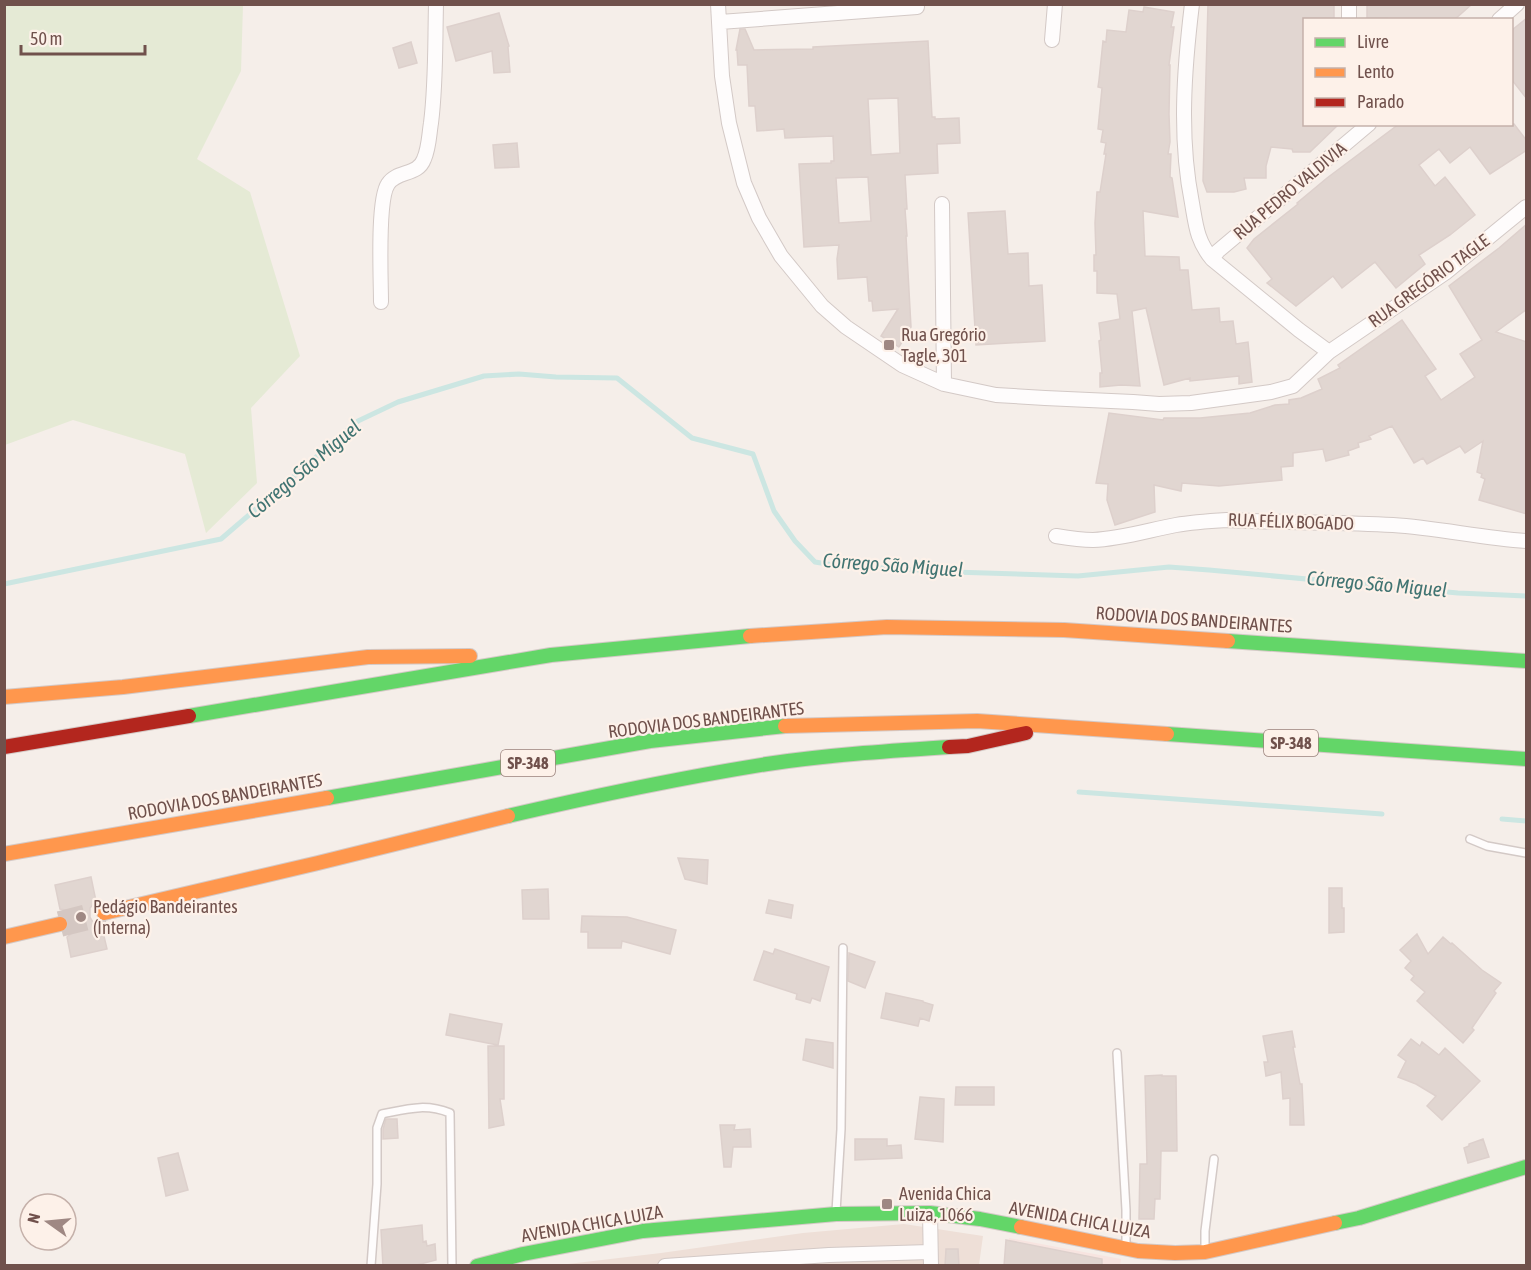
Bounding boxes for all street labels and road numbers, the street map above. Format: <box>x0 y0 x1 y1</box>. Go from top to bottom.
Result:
street label: RUA PEDRO VALDIVIA <box>1229 137 1350 244</box>
street label: RUA GREGÓRIO TAGLE <box>1364 230 1493 331</box>
street label: RUA FÉLIX BOGADO <box>1228 509 1354 534</box>
street label: RODOVIA DOS BANDEIRANTES <box>1095 602 1293 637</box>
street label: RODOVIA DOS BANDEIRANTES <box>607 697 805 742</box>
road number: SP-348 <box>1264 730 1318 756</box>
road number: SP-348 <box>501 750 555 776</box>
street label: RODOVIA DOS BANDEIRANTES <box>126 769 324 824</box>
street label: AVENIDA CHICA LUIZA <box>1008 1197 1153 1242</box>
street label: AVENIDA CHICA LUIZA <box>520 1201 664 1246</box>

